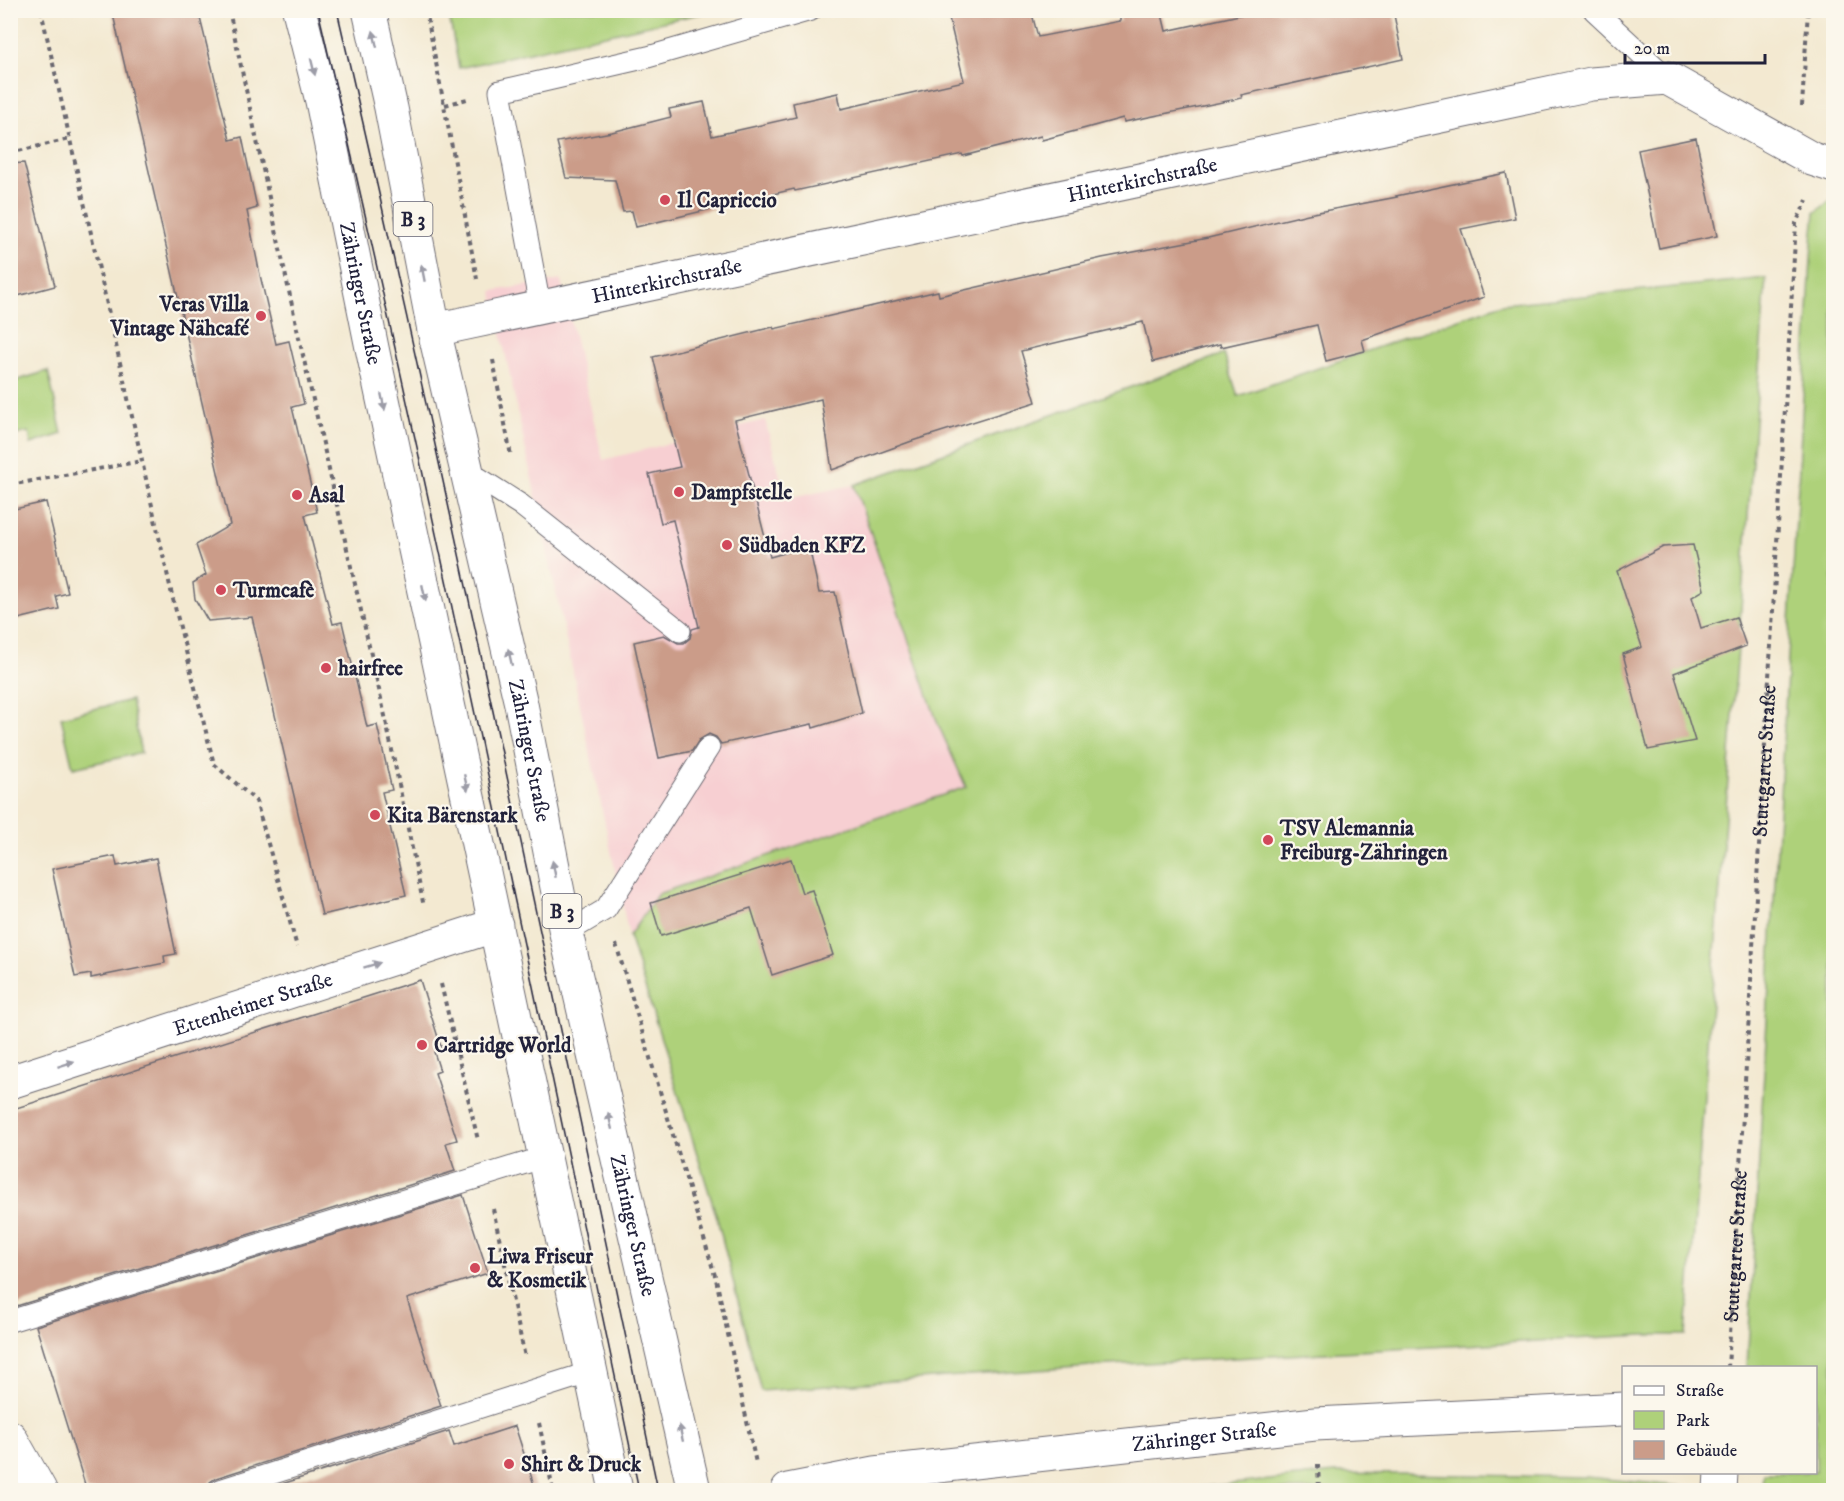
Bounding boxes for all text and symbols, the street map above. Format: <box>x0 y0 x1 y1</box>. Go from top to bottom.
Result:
scale bar <box>1625 27 1764 65</box>
one-way arrow <box>370 29 379 48</box>
text: 20 m <box>1634 38 1670 60</box>
one-way arrow <box>309 58 319 76</box>
street label: Hinterkirchstraße <box>1065 152 1220 209</box>
place label: Il Capriccio <box>677 188 777 214</box>
marker: Il Capriccio <box>658 193 672 207</box>
road number: B 3 <box>394 202 432 236</box>
street label: Zähringer Straße <box>333 220 387 367</box>
street label: Hinterkirchstraße <box>590 253 745 310</box>
one-way arrow <box>418 263 427 282</box>
place label: Veras Villa Vintage Nähcafé <box>110 292 250 342</box>
marker: Veras Villa Vintage Nähcafé <box>254 309 268 323</box>
one-way arrow <box>379 393 389 411</box>
place label: Dampfstelle <box>691 480 792 506</box>
place label: Asal <box>308 483 345 509</box>
marker: Dampfstelle <box>672 485 686 499</box>
marker: Asal <box>290 488 304 502</box>
place label: Südbaden KFZ <box>739 533 866 559</box>
marker: Südbaden KFZ <box>720 538 734 552</box>
place label: Turmcafè <box>232 578 315 604</box>
marker: Turmcafè <box>214 583 228 597</box>
one-way arrow <box>420 583 430 602</box>
one-way arrow <box>505 648 515 666</box>
place label: hairfree <box>337 656 403 682</box>
marker: hairfree <box>319 661 333 675</box>
street label: Zähringer Straße <box>502 677 556 825</box>
street label: Stuttgarter Straße <box>1748 684 1783 838</box>
one-way arrow <box>461 774 471 792</box>
place label: Kita Bärenstark <box>387 803 518 829</box>
marker: Kita Bärenstark <box>368 808 382 822</box>
place label: TSV Alemannia Freiburg-Zähringen <box>1279 816 1449 866</box>
marker: TSV Alemannia Freiburg-Zähringen <box>1261 833 1275 847</box>
one-way arrow <box>549 859 558 878</box>
road number: B 3 <box>542 894 582 928</box>
one-way arrow <box>363 960 381 969</box>
street label: Ettenheimer Straße <box>170 967 336 1042</box>
place label: Cartridge World <box>434 1033 572 1059</box>
marker: Cartridge World <box>415 1038 429 1052</box>
one-way arrow <box>57 1058 75 1068</box>
one-way arrow <box>604 1111 614 1130</box>
street label: Zähringer Straße <box>603 1152 661 1299</box>
street label: Stuttgarter Straße <box>1719 1169 1754 1323</box>
place label: Liwa Friseur & Kosmetik <box>487 1244 594 1294</box>
marker: Liwa Friseur & Kosmetik <box>468 1261 482 1275</box>
legend <box>1622 1366 1817 1474</box>
text: Straße <box>1676 1380 1724 1402</box>
text: Park <box>1676 1410 1710 1432</box>
street label: Zähringer Straße <box>1131 1416 1278 1458</box>
one-way arrow <box>676 1424 686 1443</box>
text: Gebäude <box>1676 1440 1737 1462</box>
place label: Shirt & Druck <box>521 1452 642 1478</box>
marker: Shirt & Druck <box>502 1457 516 1471</box>

